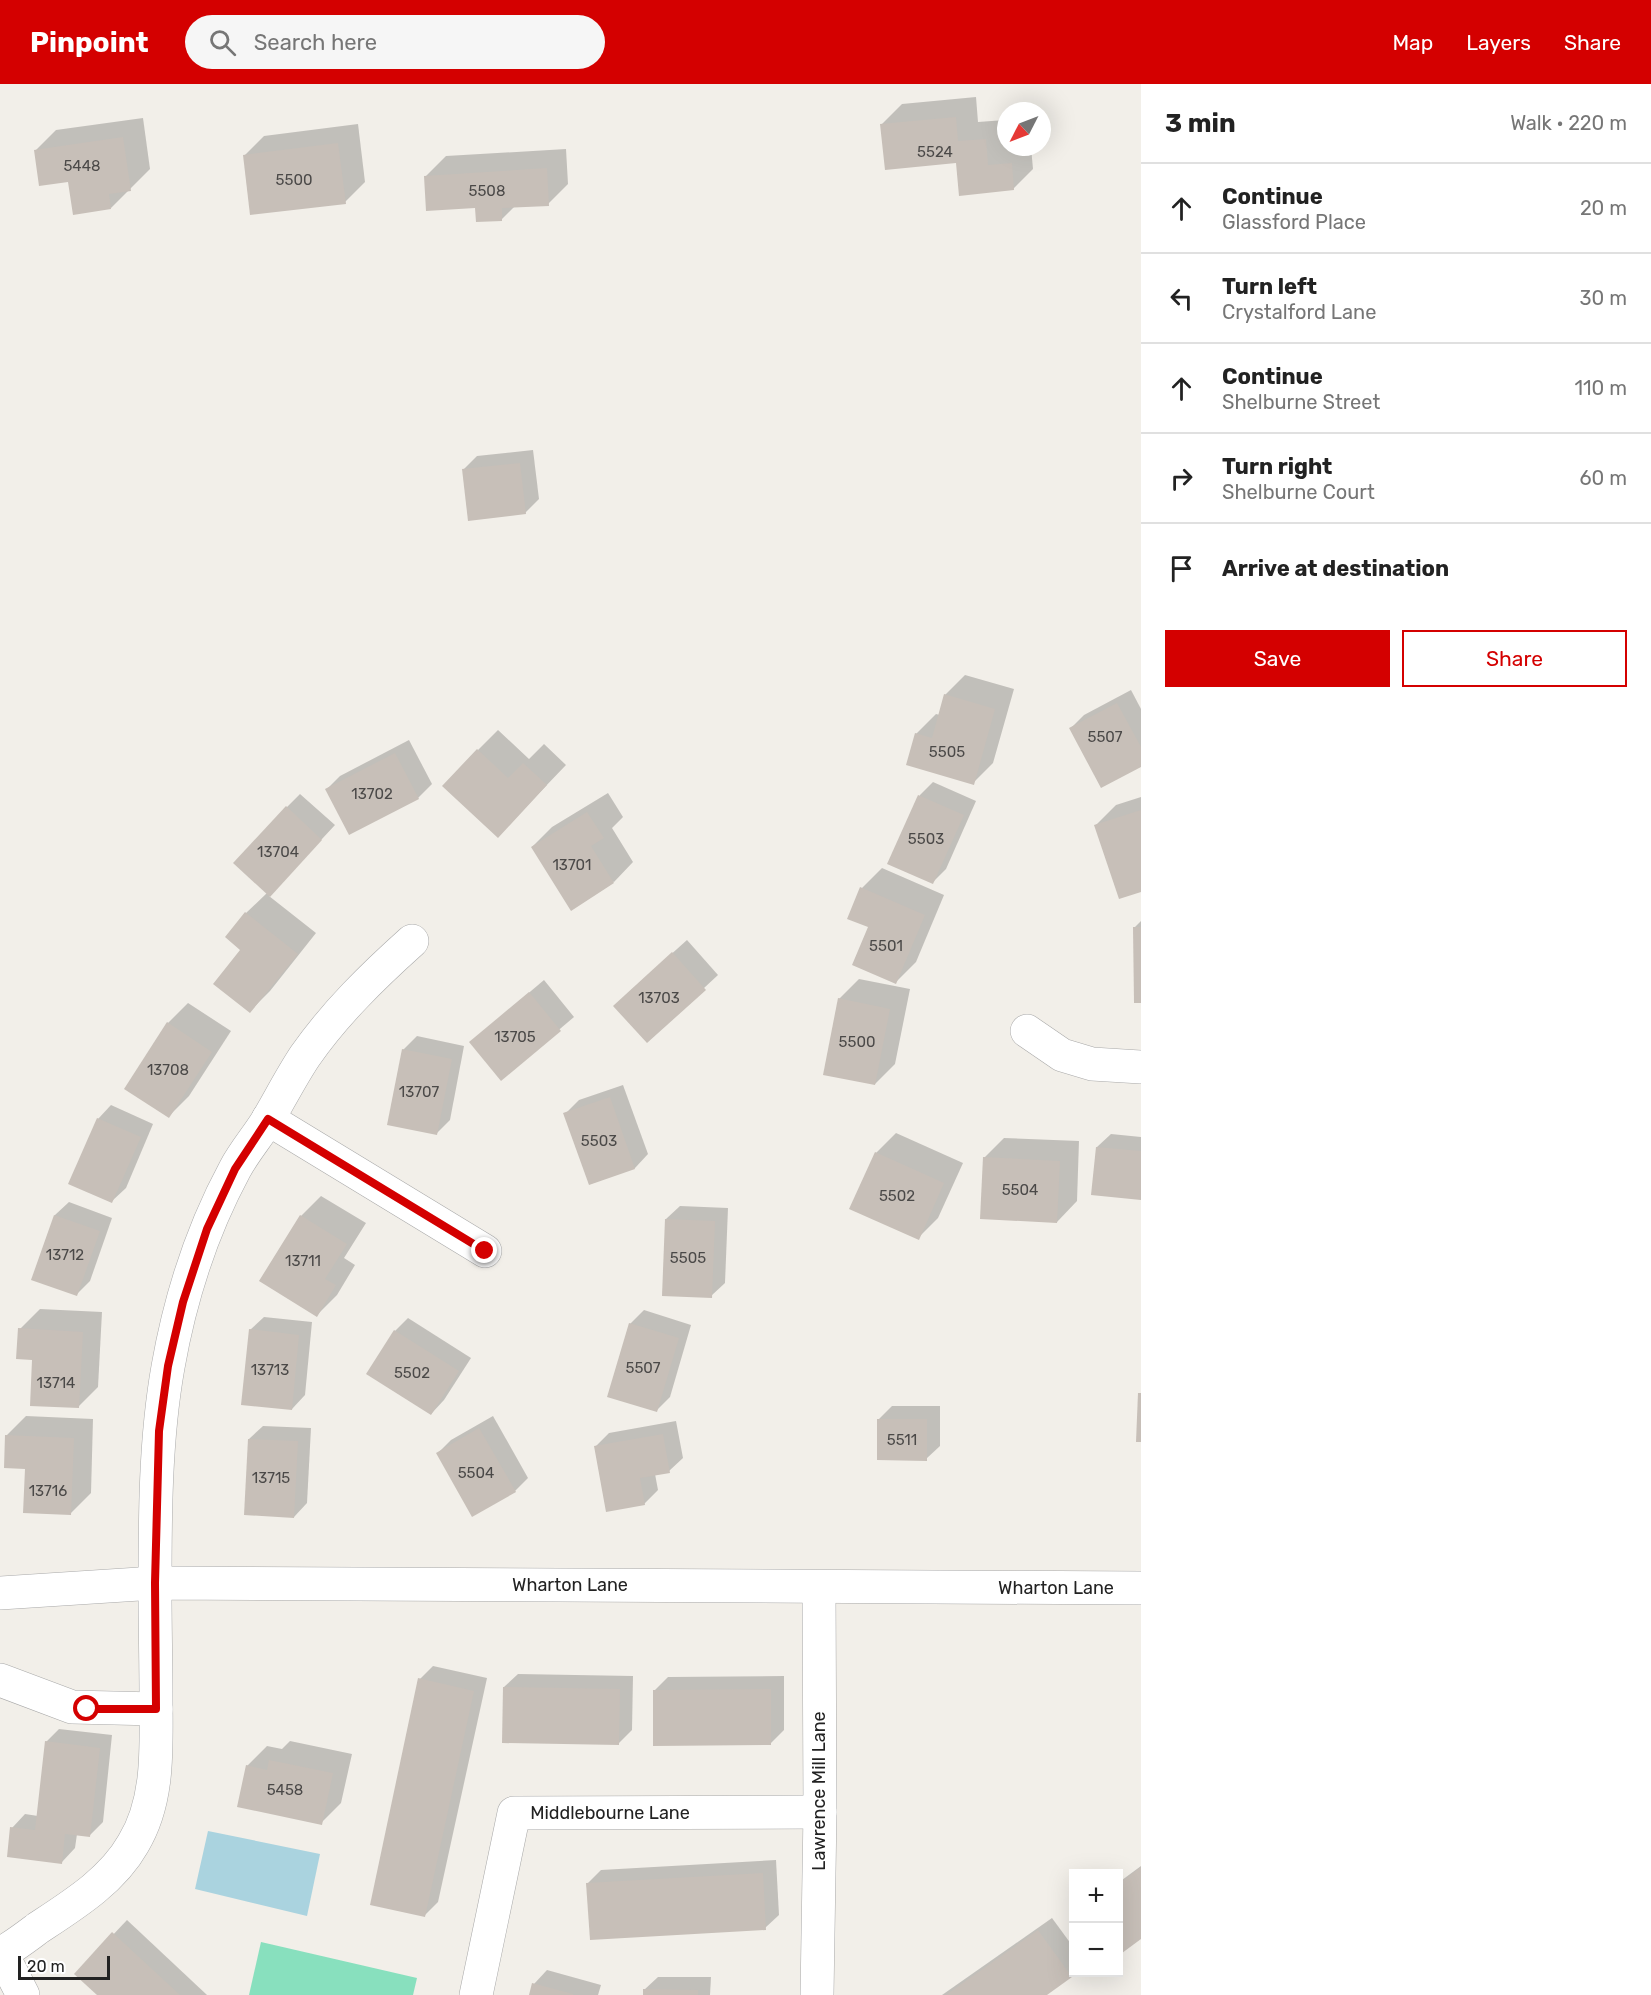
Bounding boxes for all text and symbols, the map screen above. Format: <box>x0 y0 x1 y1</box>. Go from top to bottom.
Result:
search box <box>185 15 605 69</box>
text: Pinpoint <box>30 26 149 59</box>
icon: search <box>206 26 239 59</box>
text: Search here <box>254 29 377 56</box>
text: Map <box>1392 30 1433 55</box>
text: Layers <box>1466 30 1531 55</box>
text: Share <box>1564 30 1621 55</box>
north arrow <box>997 102 1051 156</box>
text: 3 min <box>1165 108 1236 139</box>
text: Walk · 220 m <box>1510 111 1627 135</box>
house number: 5524 <box>917 143 953 161</box>
house number: 5448 <box>63 157 101 175</box>
house number: 5500 <box>276 171 312 189</box>
house number: 5508 <box>469 182 505 200</box>
text: Continue <box>1222 183 1323 210</box>
icon: ahead <box>1165 192 1198 225</box>
text: 20 m <box>1580 196 1627 220</box>
text: Glassford Place <box>1222 210 1366 234</box>
text: Turn left <box>1222 273 1317 300</box>
icon: left <box>1165 282 1198 315</box>
text: 30 m <box>1580 286 1627 310</box>
text: Crystalford Lane <box>1222 300 1376 324</box>
text: Continue <box>1222 363 1323 390</box>
icon: ahead <box>1165 372 1198 405</box>
text: 110 m <box>1575 376 1627 400</box>
text: Shelburne Street <box>1222 390 1380 414</box>
text: Turn right <box>1222 453 1332 480</box>
icon: right <box>1165 462 1198 495</box>
text: 60 m <box>1580 466 1627 490</box>
text: Shelburne Court <box>1222 480 1375 504</box>
icon: arrive <box>1165 552 1198 585</box>
text: Arrive at destination <box>1222 555 1449 582</box>
button: Save <box>1165 630 1390 687</box>
button: Share <box>1402 630 1627 687</box>
house number: 5507 <box>1087 728 1123 746</box>
house number: 5505 <box>929 743 965 761</box>
house number: 13702 <box>351 785 393 803</box>
house number: 5503 <box>908 830 944 848</box>
house number: 13704 <box>257 843 299 861</box>
house number: 13701 <box>552 856 592 874</box>
house number: 5501 <box>869 937 903 955</box>
house number: 13703 <box>638 989 680 1007</box>
house number: 13705 <box>494 1028 536 1046</box>
house number: 5500 <box>839 1033 875 1051</box>
house number: 13708 <box>147 1061 189 1079</box>
house number: 13707 <box>399 1083 439 1101</box>
house number: 5503 <box>581 1132 617 1150</box>
house number: 5504 <box>1002 1181 1038 1199</box>
house number: 5502 <box>879 1187 915 1205</box>
route end <box>471 1237 497 1263</box>
house number: 13712 <box>46 1246 84 1264</box>
house number: 5505 <box>670 1249 706 1267</box>
house number: 13711 <box>285 1252 321 1270</box>
house number: 5507 <box>625 1359 661 1377</box>
house number: 13713 <box>251 1361 289 1379</box>
house number: 5502 <box>394 1364 430 1382</box>
house number: 13714 <box>37 1374 75 1392</box>
house number: 5511 <box>887 1431 917 1449</box>
house number: 5504 <box>458 1464 494 1482</box>
house number: 13715 <box>252 1469 290 1487</box>
house number: 13716 <box>29 1482 67 1500</box>
street label: Wharton Lane <box>512 1574 628 1596</box>
street label: Wharton Lane <box>998 1577 1114 1599</box>
route start <box>73 1695 99 1721</box>
street label: Lawrence Mill Lane <box>808 1711 830 1871</box>
house number: 5458 <box>267 1781 303 1799</box>
street label: Middlebourne Lane <box>530 1802 690 1824</box>
map controls <box>1069 1869 1123 1977</box>
button: + <box>1069 1869 1123 1923</box>
button: − <box>1069 1923 1123 1977</box>
scale bar <box>18 1953 110 1980</box>
text: 20 m <box>27 1957 65 1976</box>

